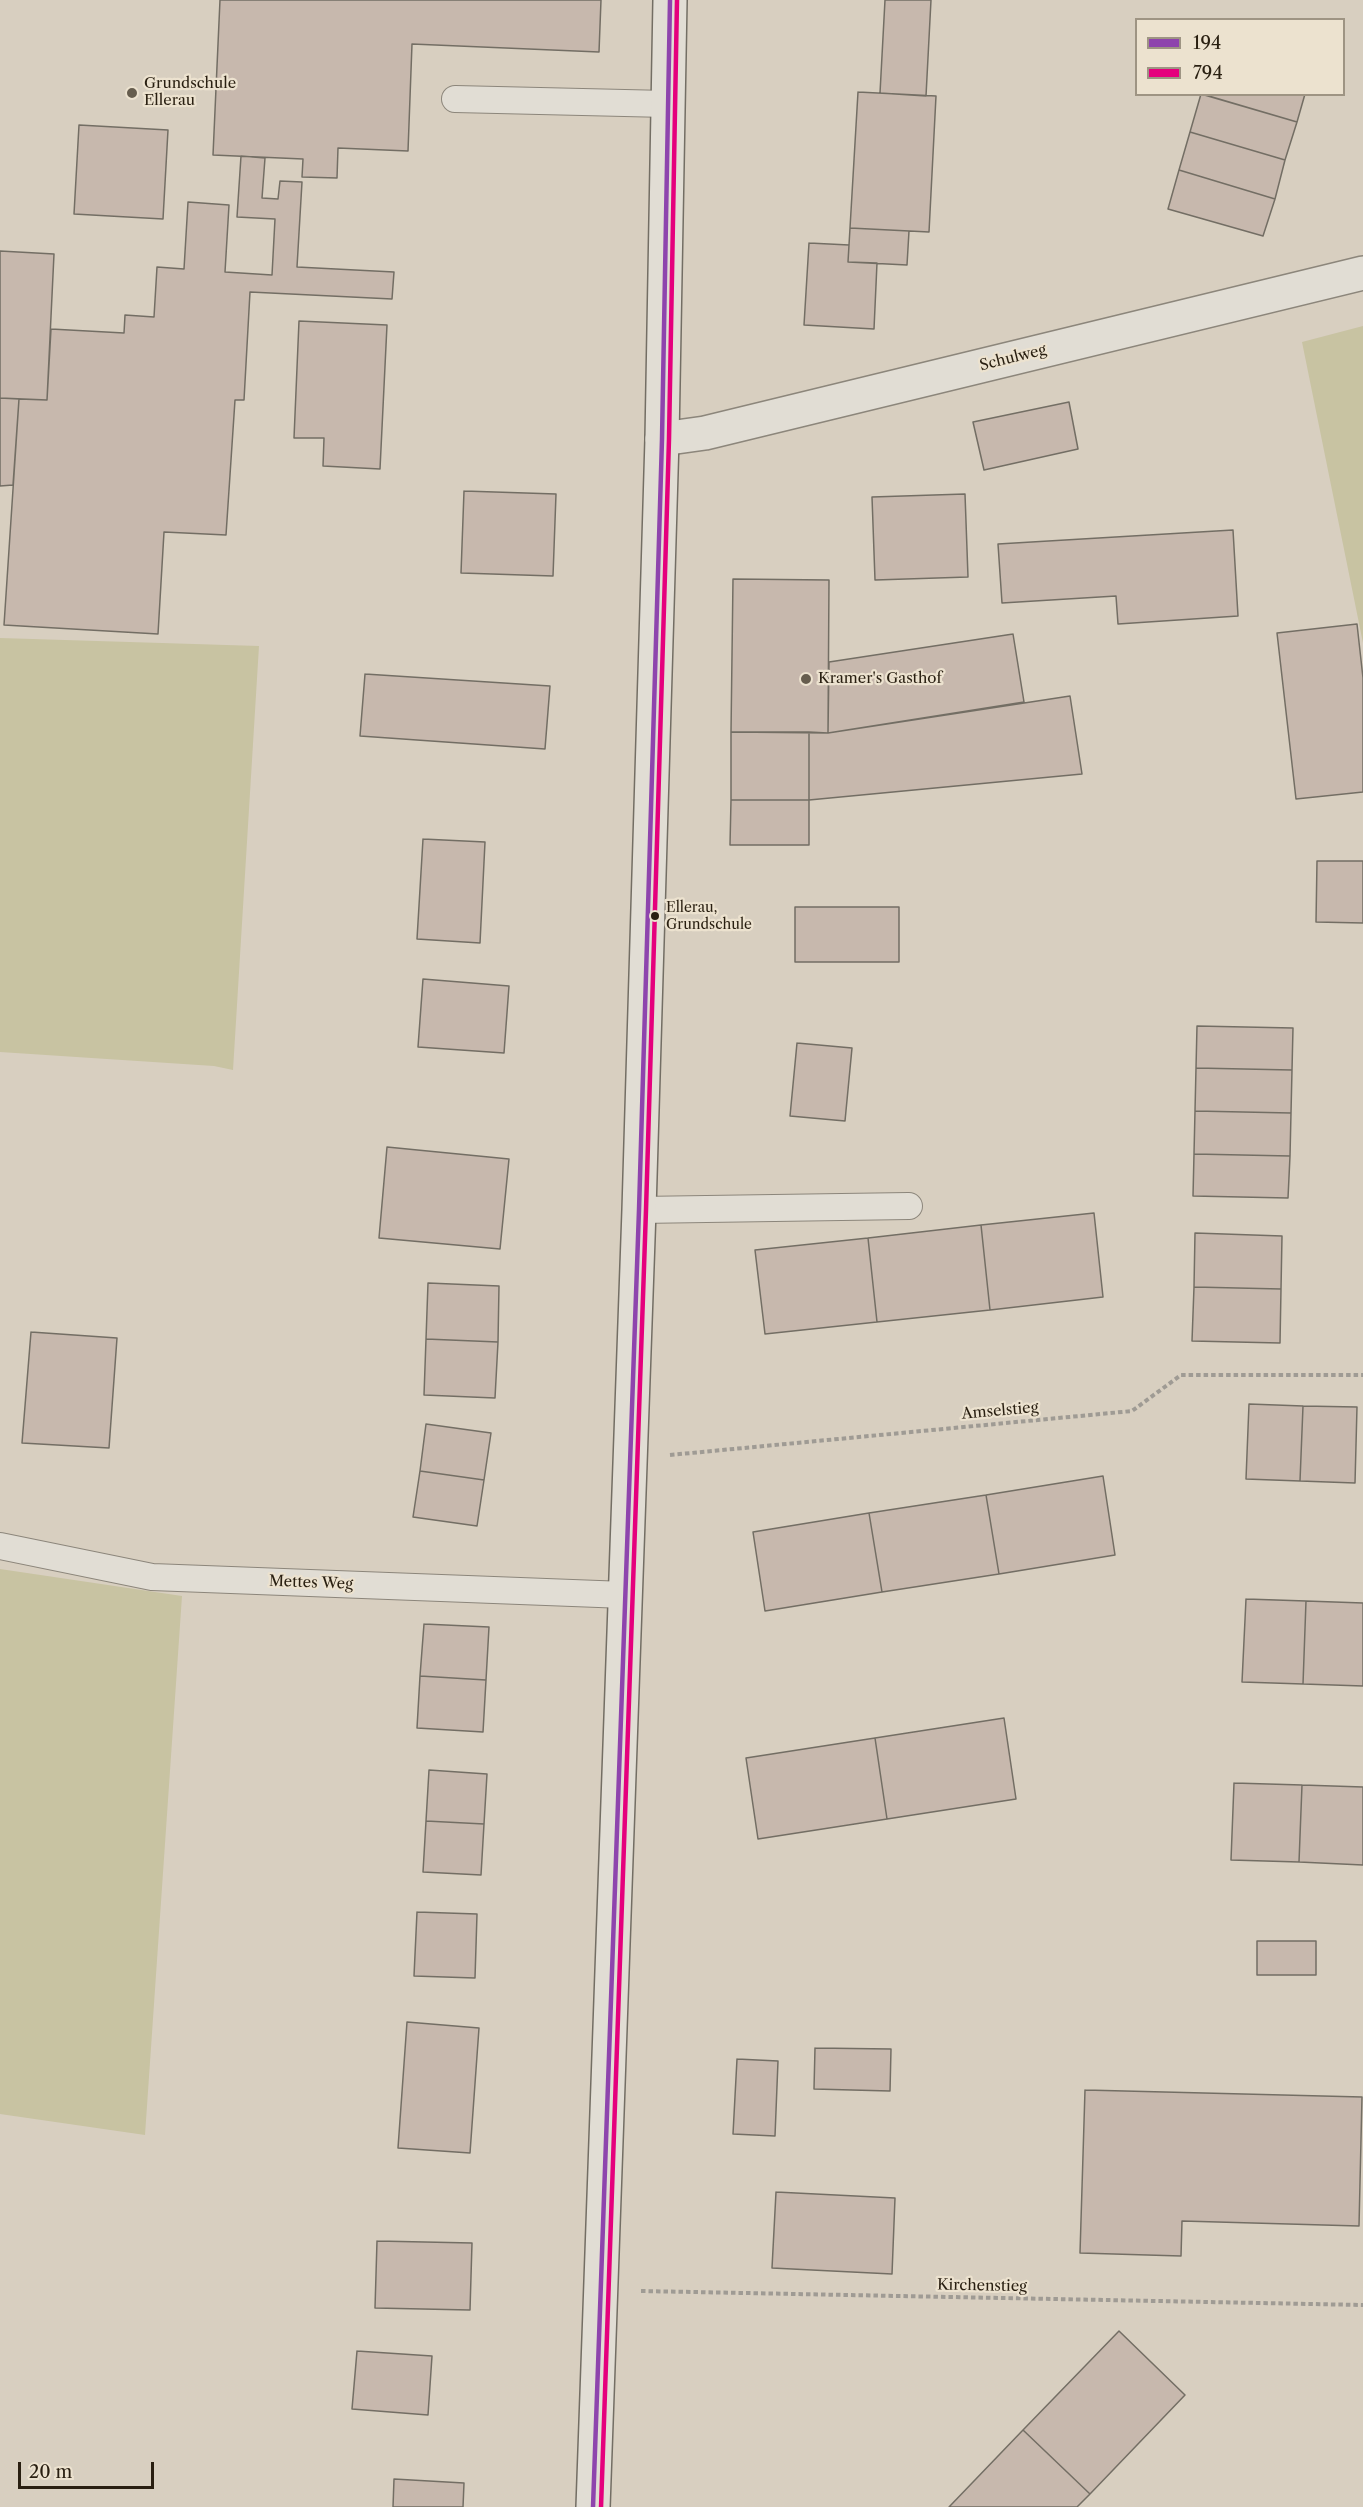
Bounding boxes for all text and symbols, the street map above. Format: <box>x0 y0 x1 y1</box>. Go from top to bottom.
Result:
legend <box>1135 18 1345 96</box>
text: 194 <box>1193 32 1222 54</box>
text: 794 <box>1193 62 1223 84</box>
place label: Grundschule Ellerau <box>144 75 236 110</box>
marker: Grundschule Ellerau <box>125 86 139 100</box>
street label: Schulweg <box>978 341 1048 375</box>
place label: Kramer's Gasthof <box>818 670 942 688</box>
marker: Kramer's Gasthof <box>799 672 813 686</box>
place label: Ellerau, Grundschule <box>666 900 752 933</box>
marker: Ellerau, Grundschule <box>649 910 661 922</box>
street label: Amselstieg <box>961 1399 1039 1423</box>
street label: Mettes Weg <box>269 1573 353 1593</box>
street label: Kirchenstieg <box>937 2276 1027 2296</box>
scale bar <box>21 2450 158 2488</box>
text: 20 m <box>29 2461 72 2483</box>

